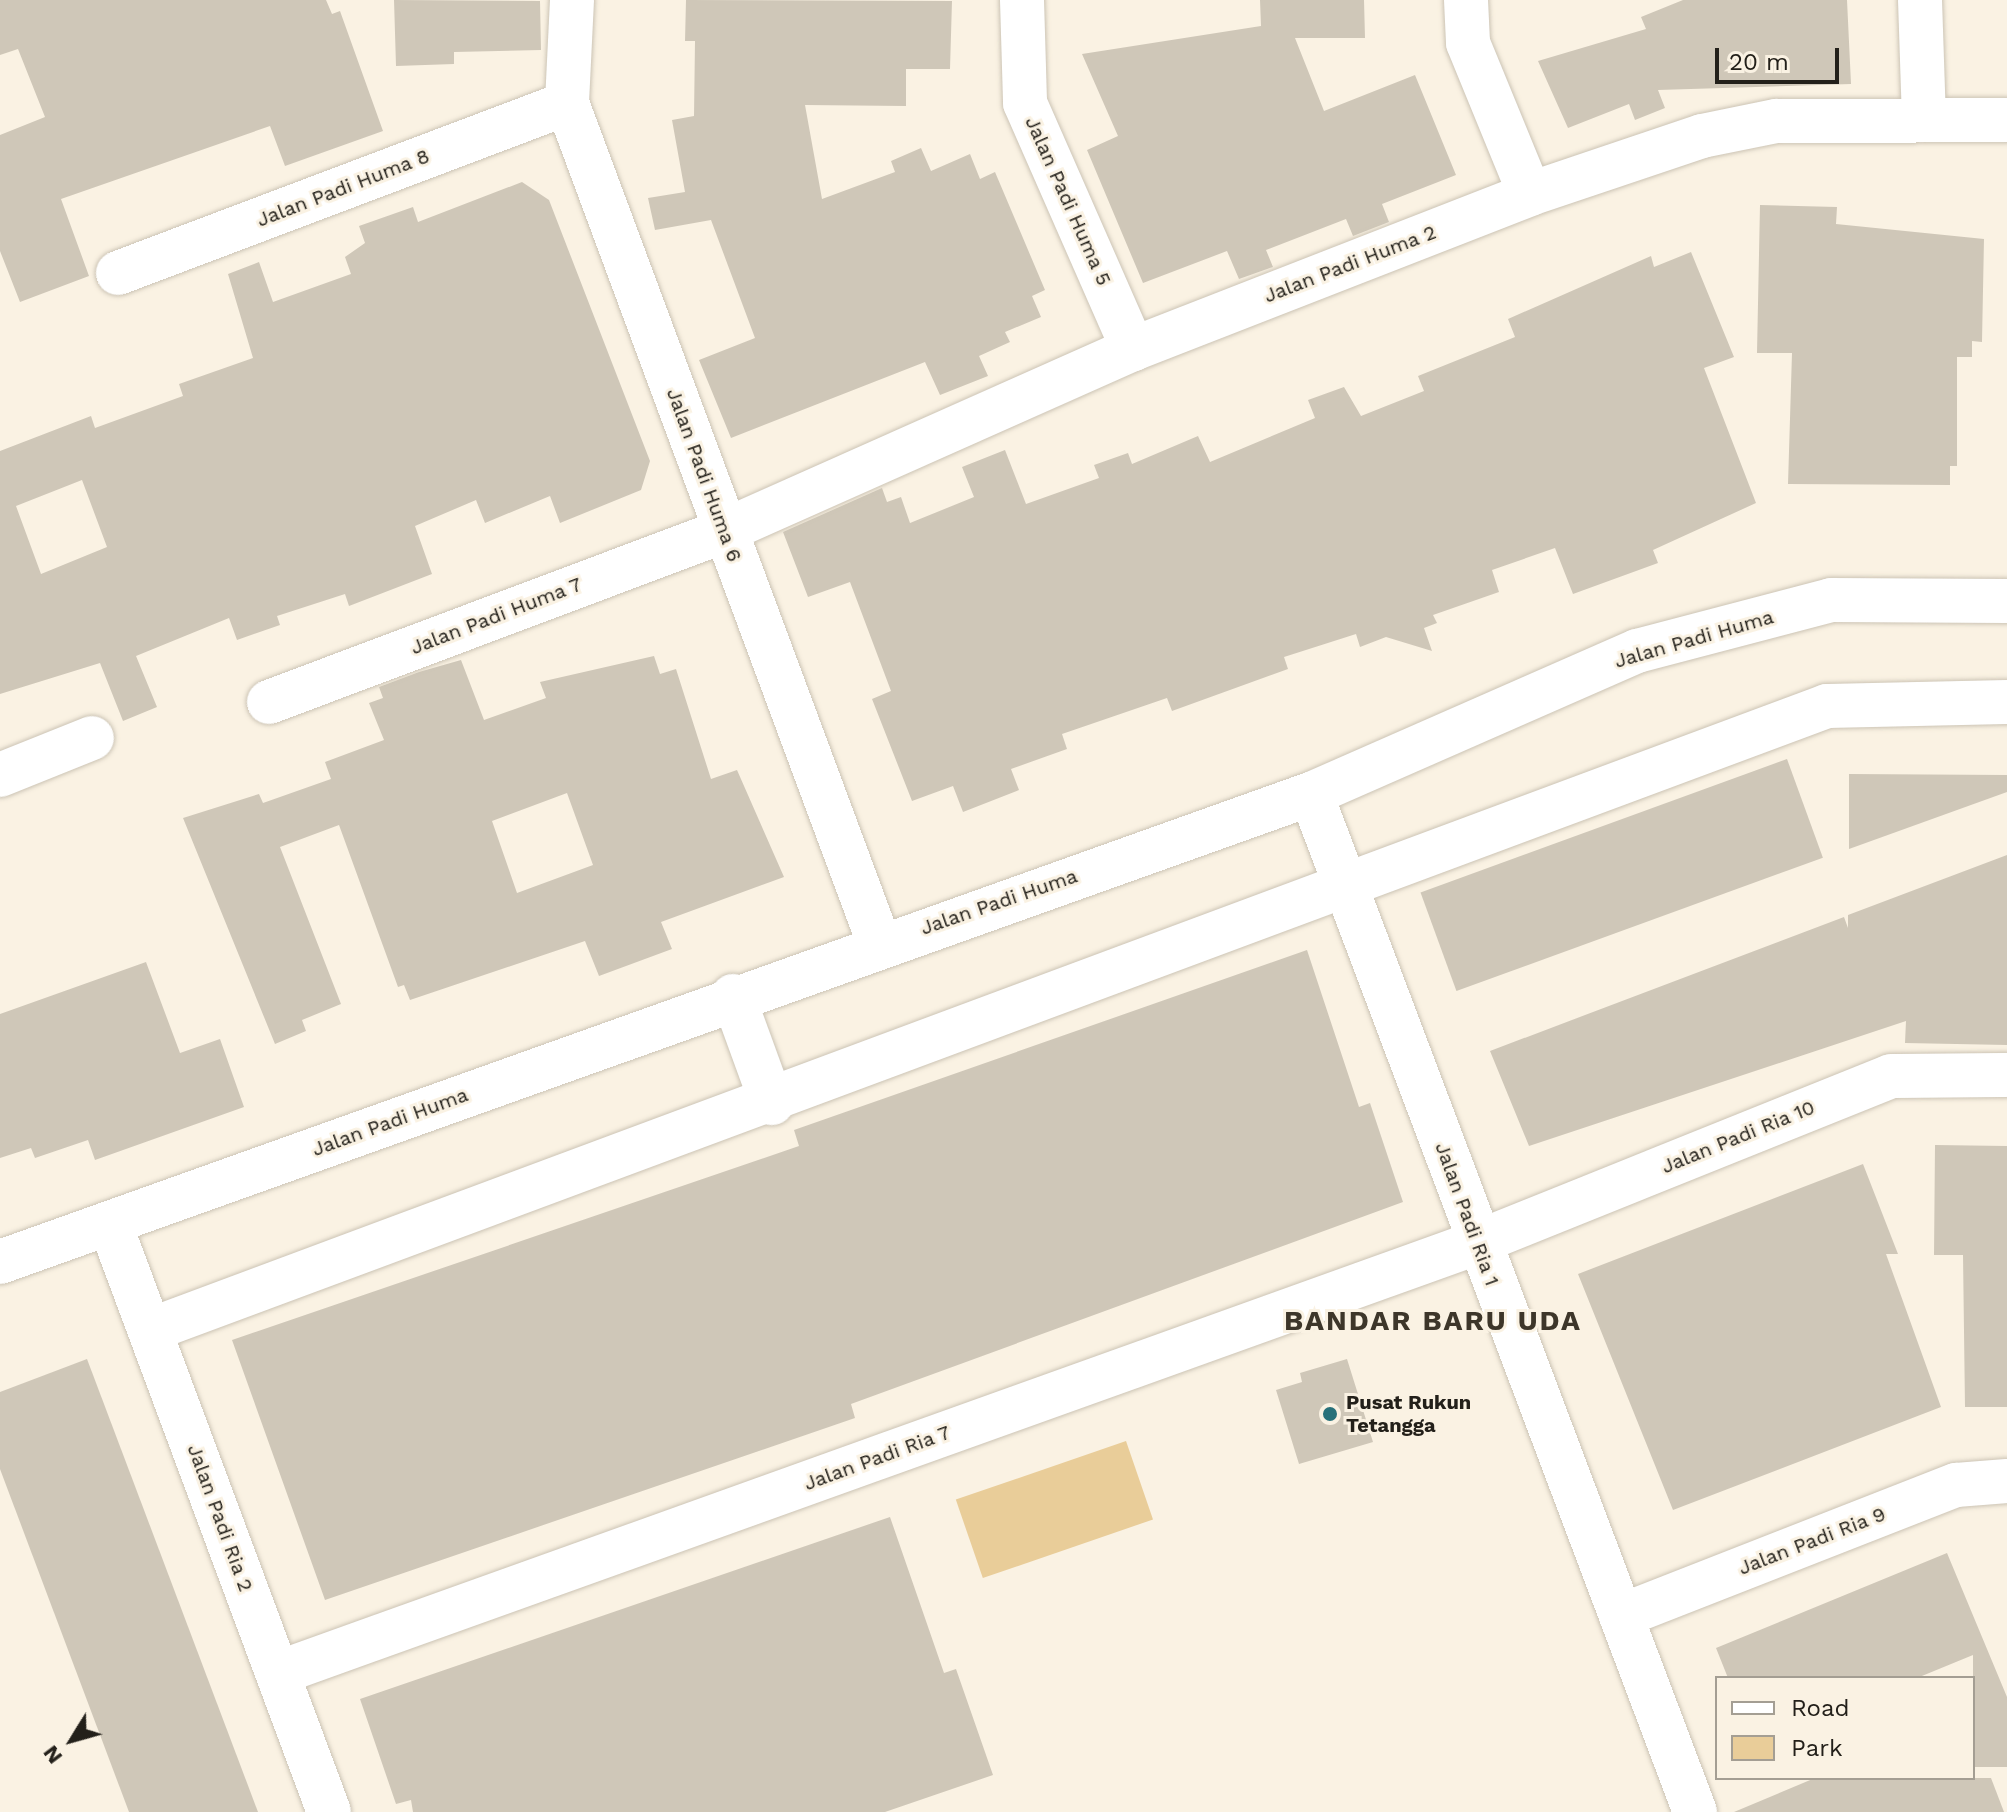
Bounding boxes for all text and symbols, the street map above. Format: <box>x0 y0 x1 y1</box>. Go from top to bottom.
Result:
scale bar <box>1719 32 1843 82</box>
text: 20 m <box>1729 48 1789 76</box>
street label: Jalan Padi Huma 5 <box>1020 113 1116 289</box>
street label: Jalan Padi Huma 8 <box>253 144 433 232</box>
street label: Jalan Padi Huma 2 <box>1260 220 1440 308</box>
street label: Jalan Padi Huma 6 <box>661 385 747 565</box>
street label: Jalan Padi Huma 7 <box>407 572 585 660</box>
street label: Jalan Padi Huma <box>1612 605 1776 673</box>
street label: Jalan Padi Huma <box>917 864 1081 940</box>
street label: Jalan Padi Huma <box>309 1083 471 1161</box>
street label: Jalan Padi Ria 10 <box>1657 1095 1819 1179</box>
street label: Jalan Padi Ria 1 <box>1430 1139 1504 1289</box>
district label: BANDAR BARU UDA <box>1284 1304 1582 1338</box>
place label: Pusat Rukun Tetangga <box>1346 1390 1471 1437</box>
marker: Pusat Rukun Tetangga <box>1321 1405 1339 1423</box>
street label: Jalan Padi Ria 7 <box>800 1420 954 1496</box>
street label: Jalan Padi Ria 2 <box>182 1441 258 1595</box>
street label: Jalan Padi Ria 9 <box>1735 1502 1889 1580</box>
legend <box>1715 1676 1975 1780</box>
text: Road <box>1791 1694 1850 1722</box>
north arrow <box>32 1700 112 1780</box>
text: Park <box>1791 1734 1843 1762</box>
text: N <box>38 1741 67 1769</box>

